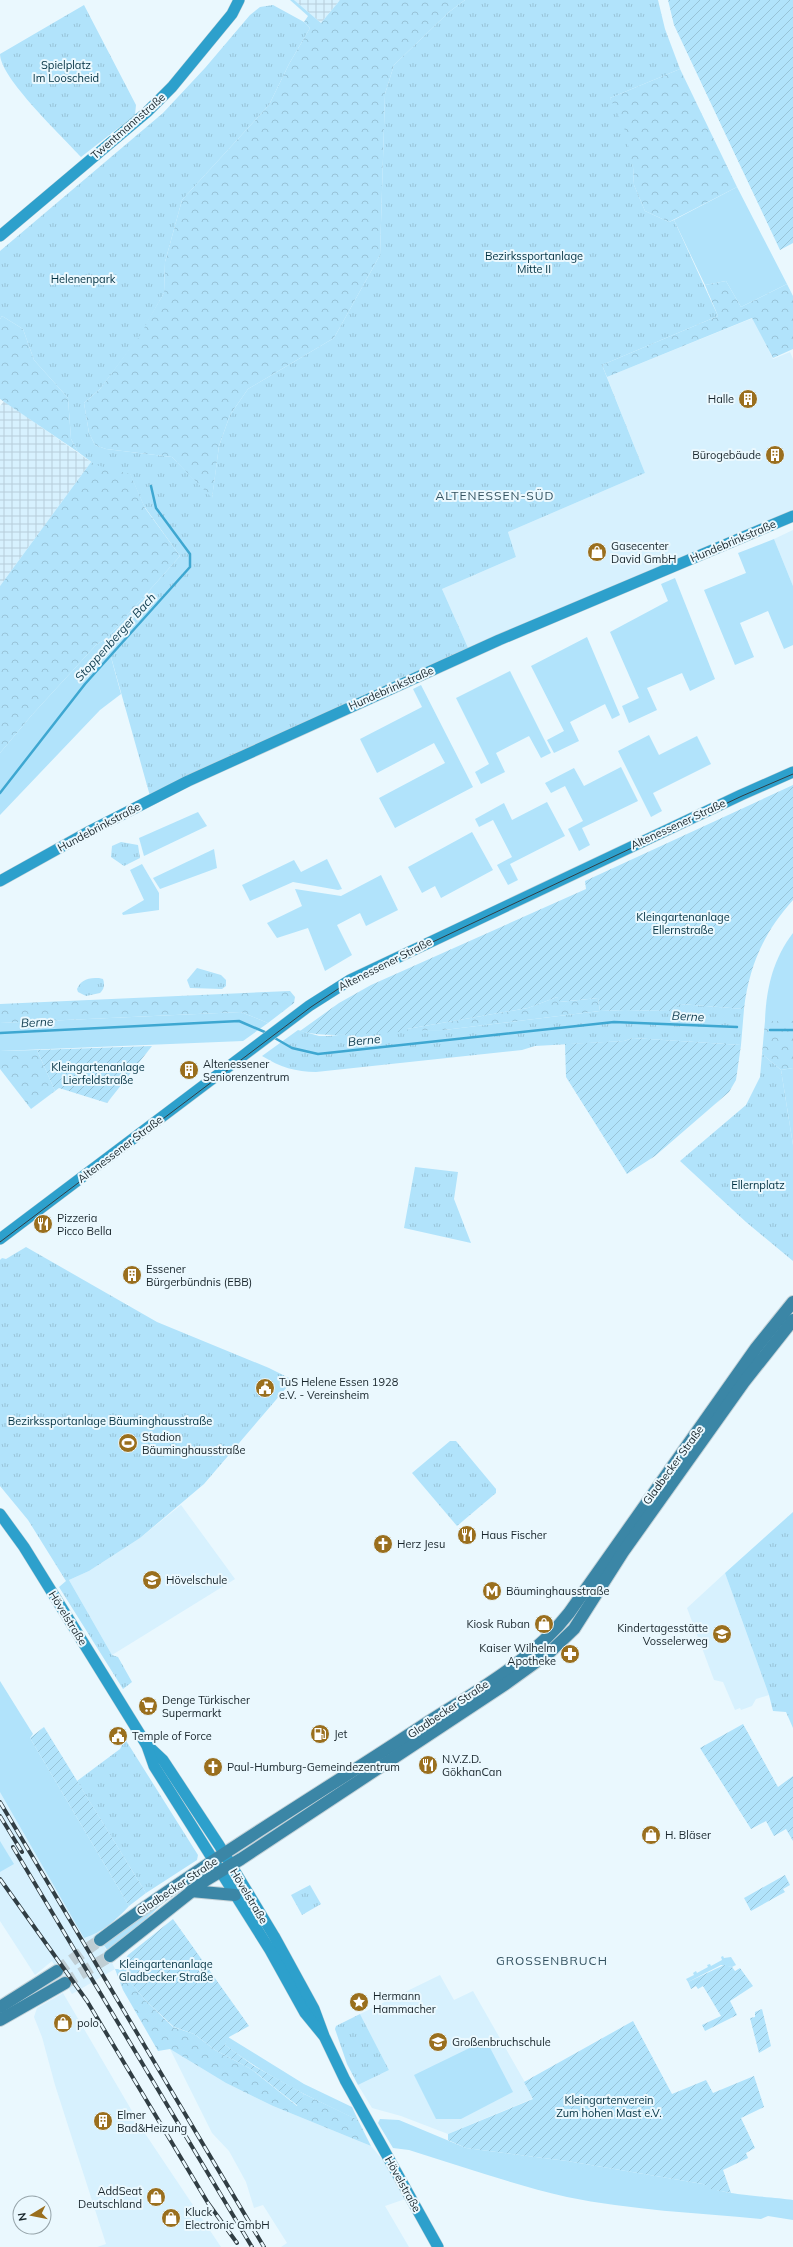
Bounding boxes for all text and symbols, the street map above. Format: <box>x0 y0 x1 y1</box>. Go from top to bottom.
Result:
park label: Spielplatz Im Looscheid <box>33 58 99 85</box>
street label: Twentmannstraße <box>88 90 168 162</box>
park label: Bezirkssportanlage Mitte II <box>485 249 583 276</box>
park label: Helenenpark <box>51 272 116 286</box>
building icon: Halle <box>737 388 759 410</box>
place label: Halle <box>708 392 734 406</box>
building icon: Bürogebäude <box>764 444 786 466</box>
place label: Bürogebäude <box>692 448 761 462</box>
district label: ALTENESSEN-SÜD <box>435 488 555 503</box>
street label: Hundebrinkstraße <box>688 517 778 565</box>
place label: Gasecenter David GmbH <box>611 539 676 566</box>
shop icon: Gasecenter David GmbH <box>586 541 608 563</box>
water label: Stoppenberger Bach <box>71 590 159 684</box>
street label: Hundebrinkstraße <box>346 663 436 713</box>
street label: Altenessener Straße <box>628 796 728 852</box>
street label: Hundebrinkstraße <box>55 799 143 855</box>
park label: Kleingartenanlage Ellernstraße <box>636 910 730 937</box>
street label: Altenessener Straße <box>336 934 434 994</box>
water label: Berne <box>671 1008 705 1024</box>
water label: Berne <box>20 1014 54 1030</box>
water label: Berne <box>347 1031 381 1049</box>
place label: Altenessener Seniorenzentrum <box>203 1057 289 1084</box>
building icon: Altenessener Seniorenzentrum <box>178 1059 200 1081</box>
park label: Kleingartenanlage Lierfeldstraße <box>51 1060 145 1087</box>
street label: Altenessener Straße <box>75 1112 165 1186</box>
park label: Ellernplatz <box>731 1178 785 1192</box>
place label: Pizzeria Picco Bella <box>57 1211 112 1238</box>
restaurant icon: Pizzeria Picco Bella <box>32 1213 54 1235</box>
place label: Essener Bürgerbündnis (EBB) <box>146 1262 252 1289</box>
building icon: Essener Bürgerbündnis (EBB) <box>121 1264 143 1286</box>
place label: TuS Helene Essen 1928 e.V. - Vereinsheim <box>279 1375 399 1402</box>
public building icon: TuS Helene Essen 1928 e.V. - Vereinsheim <box>254 1377 276 1399</box>
park label: Bezirkssportanlage Bäuminghausstraße <box>8 1414 212 1428</box>
street label: Gladbecker Straße <box>640 1423 706 1507</box>
place label: Stadion Bäuminghausstraße <box>142 1430 245 1457</box>
sports icon: Stadion Bäuminghausstraße <box>117 1432 139 1454</box>
restaurant icon: Haus Fischer <box>456 1524 478 1546</box>
place label: Haus Fischer <box>481 1528 547 1542</box>
church icon: Herz Jesu <box>372 1533 394 1555</box>
place label: Herz Jesu <box>397 1537 445 1551</box>
school or university icon: Hövelschule <box>141 1569 163 1591</box>
place label: Hövelschule <box>166 1573 227 1587</box>
metro station icon: Bäuminghausstraße <box>481 1580 503 1602</box>
place label: Bäuminghausstraße <box>506 1584 609 1598</box>
street label: Hövelstraße <box>46 1588 90 1648</box>
shop icon: Kiosk Ruban <box>533 1613 555 1635</box>
place label: Kiosk Ruban <box>467 1617 530 1631</box>
place label: Kindertagesstätte Vosselerweg <box>617 1621 708 1648</box>
school or university icon: Kindertagesstätte Vosselerweg <box>711 1623 733 1645</box>
place label: Kaiser Wilhelm Apotheke <box>479 1641 556 1668</box>
pharmacy icon: Kaiser Wilhelm Apotheke <box>559 1643 581 1665</box>
street label: Gladbecker Straße <box>405 1677 491 1741</box>
place label: Denge Türkischer Supermarkt <box>162 1693 250 1720</box>
supermarket icon: Denge Türkischer Supermarkt <box>137 1695 159 1717</box>
fuel station icon: Jet <box>309 1723 331 1745</box>
public building icon: Temple of Force <box>107 1725 129 1747</box>
place label: Jet <box>334 1727 348 1741</box>
place label: Temple of Force <box>132 1729 212 1743</box>
place label: N.V.Z.D. GökhanCan <box>442 1752 502 1779</box>
restaurant icon: N.V.Z.D. GökhanCan <box>417 1754 439 1776</box>
church icon: Paul-Humburg-Gemeindezentrum <box>202 1756 224 1778</box>
place label: Paul-Humburg-Gemeindezentrum <box>227 1760 400 1774</box>
shop icon: H. Bläser <box>640 1824 662 1846</box>
place label: H. Bläser <box>665 1828 711 1842</box>
street label: Gladbecker Straße <box>134 1854 220 1918</box>
street label: Hövelstraße <box>227 1866 271 1926</box>
district label: GROSSENBRUCH <box>496 1953 608 1968</box>
park label: Kleingartenanlage Gladbecker Straße <box>119 1957 213 1984</box>
place label: Hermann Hammacher <box>373 1989 436 2016</box>
place icon: Hermann Hammacher <box>348 1991 370 2013</box>
shop icon: polo <box>52 2012 74 2034</box>
place label: polo <box>77 2016 99 2030</box>
school or university icon: Großenbruchschule <box>427 2031 449 2053</box>
place label: Großenbruchschule <box>452 2035 551 2049</box>
park label: Kleingartenverein Zum hohen Mast e.V. <box>556 2093 662 2120</box>
place label: Elmer Bad&Heizung <box>117 2108 187 2135</box>
building icon: Elmer Bad&Heizung <box>92 2110 114 2132</box>
street label: Hövelstraße <box>382 2154 424 2214</box>
place label: AddSeat Deutschland <box>78 2184 142 2211</box>
shop icon: AddSeat Deutschland <box>145 2186 167 2208</box>
north arrow <box>12 2195 52 2235</box>
place label: Kluck Electronic GmbH <box>185 2205 270 2232</box>
shop icon: Kluck Electronic GmbH <box>160 2207 182 2229</box>
text: N <box>15 2211 30 2222</box>

